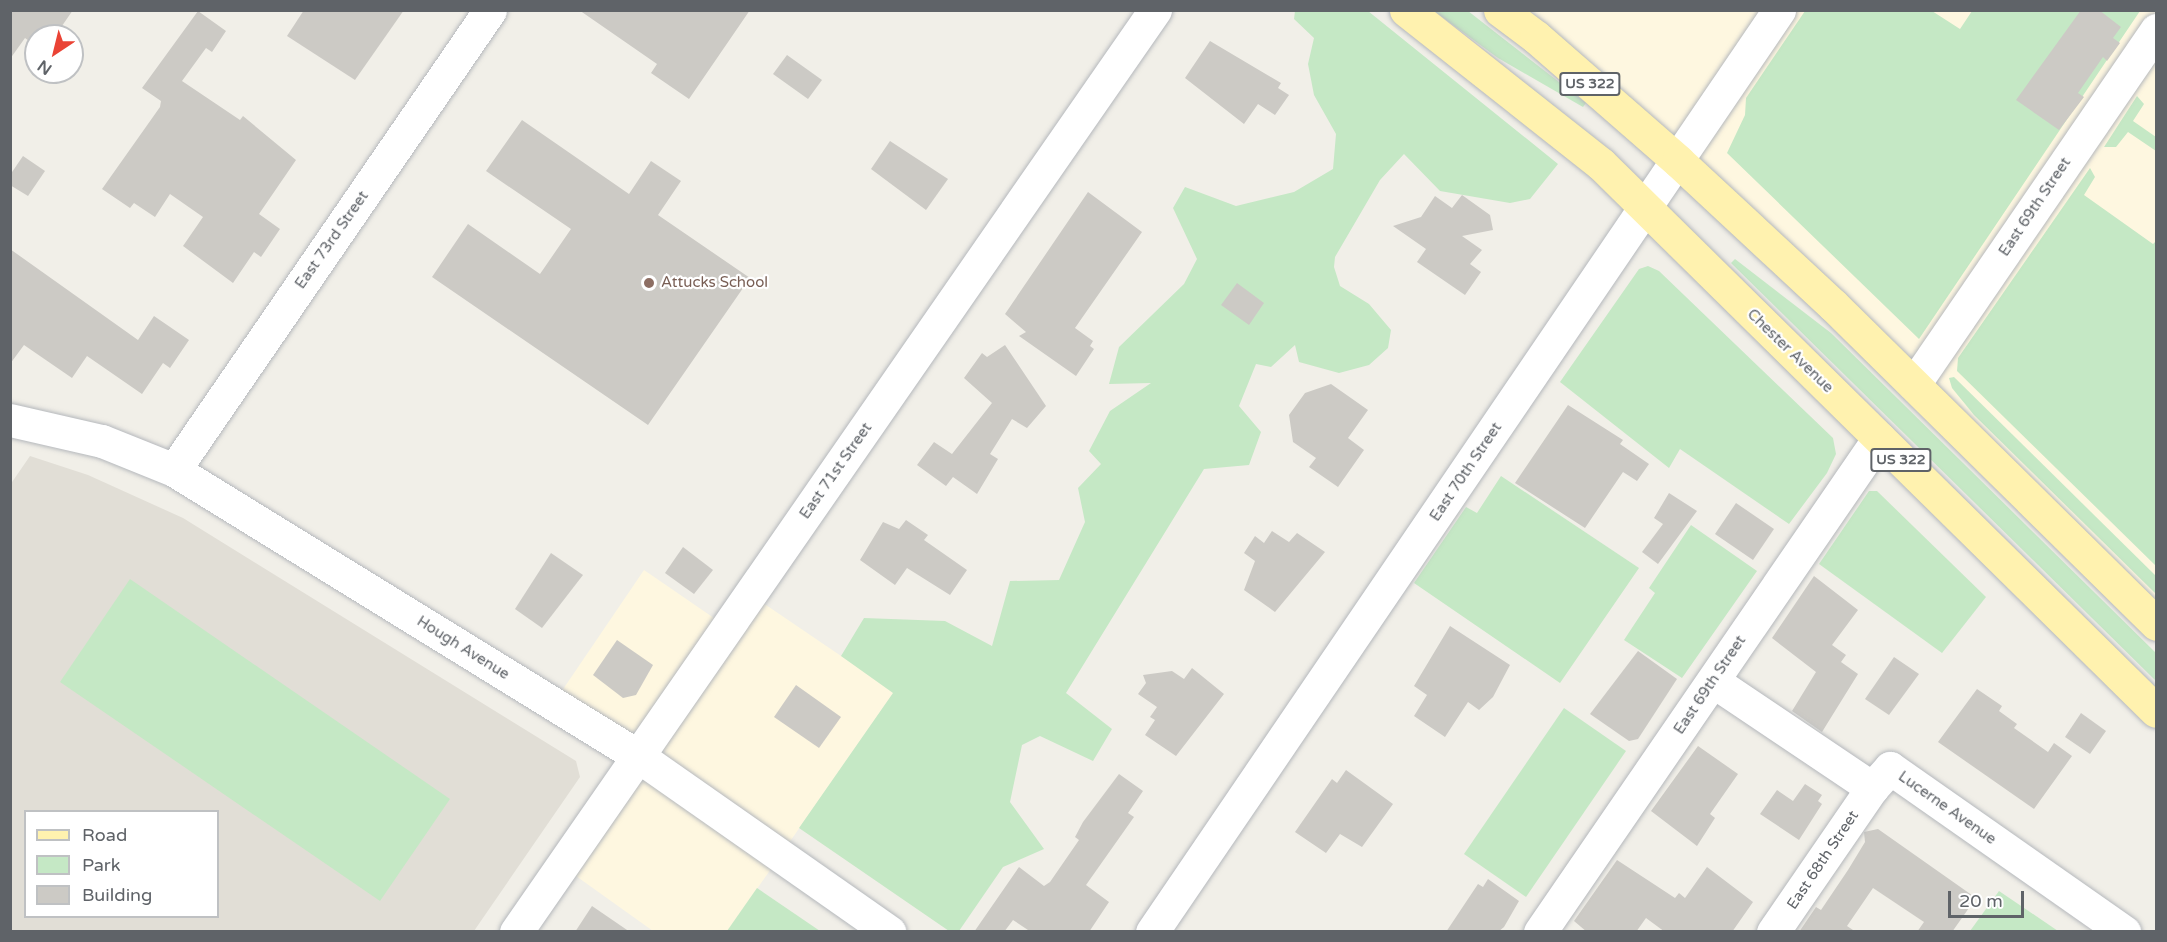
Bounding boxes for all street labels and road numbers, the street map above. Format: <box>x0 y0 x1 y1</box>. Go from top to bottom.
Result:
road number: US 322 <box>1558 73 1622 95</box>
street label: East 69th Street <box>1995 154 2075 260</box>
street label: East 73rd Street <box>292 188 372 292</box>
street label: Chester Avenue <box>1743 305 1837 397</box>
street label: East 71st Street <box>796 419 876 523</box>
street label: East 70th Street <box>1426 419 1506 525</box>
road number: US 322 <box>1870 449 1932 471</box>
street label: Hough Avenue <box>413 612 513 684</box>
street label: East 69th Street <box>1670 632 1750 738</box>
street label: Lucerne Avenue <box>1895 768 1999 848</box>
street label: East 68th Street <box>1783 807 1863 913</box>

